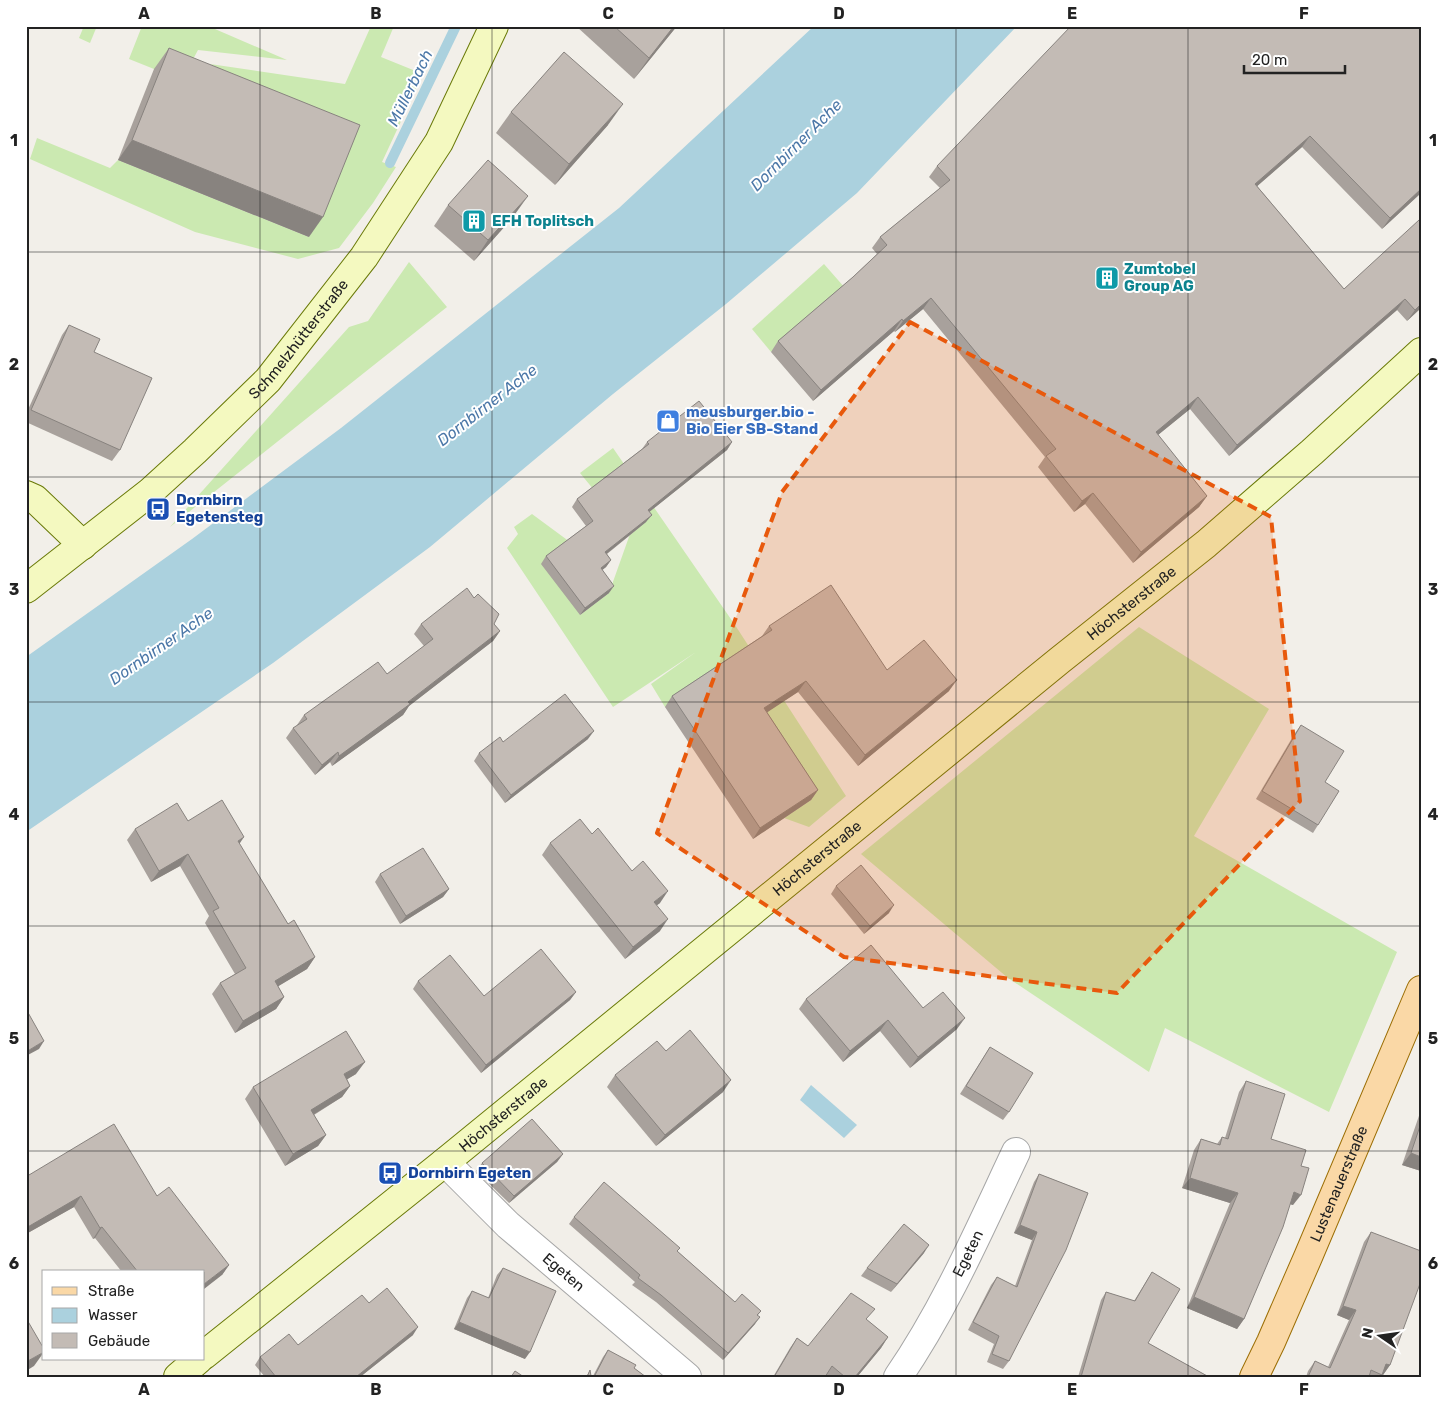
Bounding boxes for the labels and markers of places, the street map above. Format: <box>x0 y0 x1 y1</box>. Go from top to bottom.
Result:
building icon: EFH Toplitsch <box>461 208 487 234</box>
place label: EFH Toplitsch <box>492 212 594 230</box>
place label: Zumtobel Group AG <box>1124 260 1196 295</box>
building icon: Zumtobel Group AG <box>1094 265 1120 291</box>
place label: meusburger.bio - Bio Eier SB-Stand <box>686 403 818 438</box>
shop icon: meusburger.bio - Bio Eier SB-Stand <box>655 408 681 434</box>
place label: Dornbirn Egetensteg <box>176 491 263 526</box>
bus stop icon: Dornbirn Egetensteg <box>145 496 171 522</box>
bus stop icon: Dornbirn Egeten <box>377 1160 403 1186</box>
place label: Dornbirn Egeten <box>408 1164 531 1182</box>

